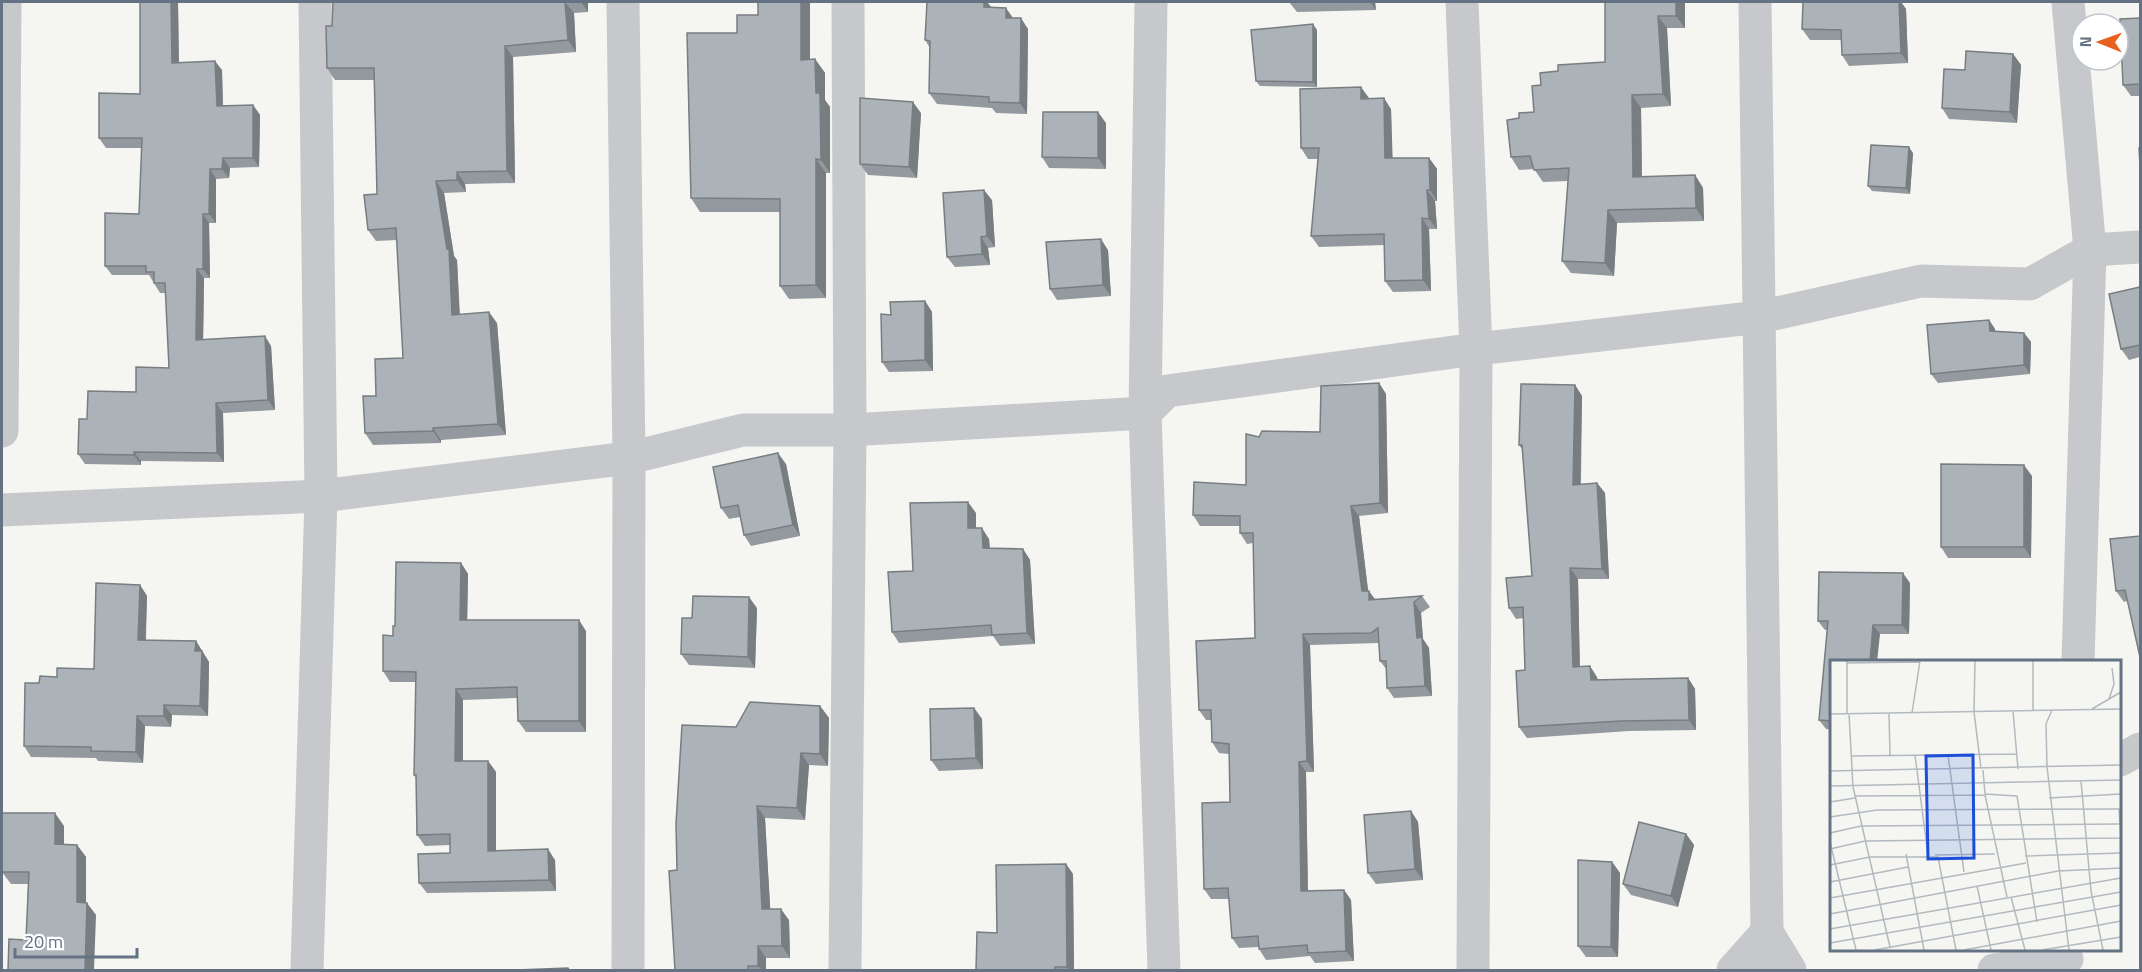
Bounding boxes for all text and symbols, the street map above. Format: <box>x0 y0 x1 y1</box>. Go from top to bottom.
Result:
north arrow <box>2070 12 2130 72</box>
text: N <box>2073 36 2097 47</box>
inset map <box>1830 660 2121 951</box>
scale bar <box>15 921 136 959</box>
text: 20 m <box>24 928 63 955</box>

